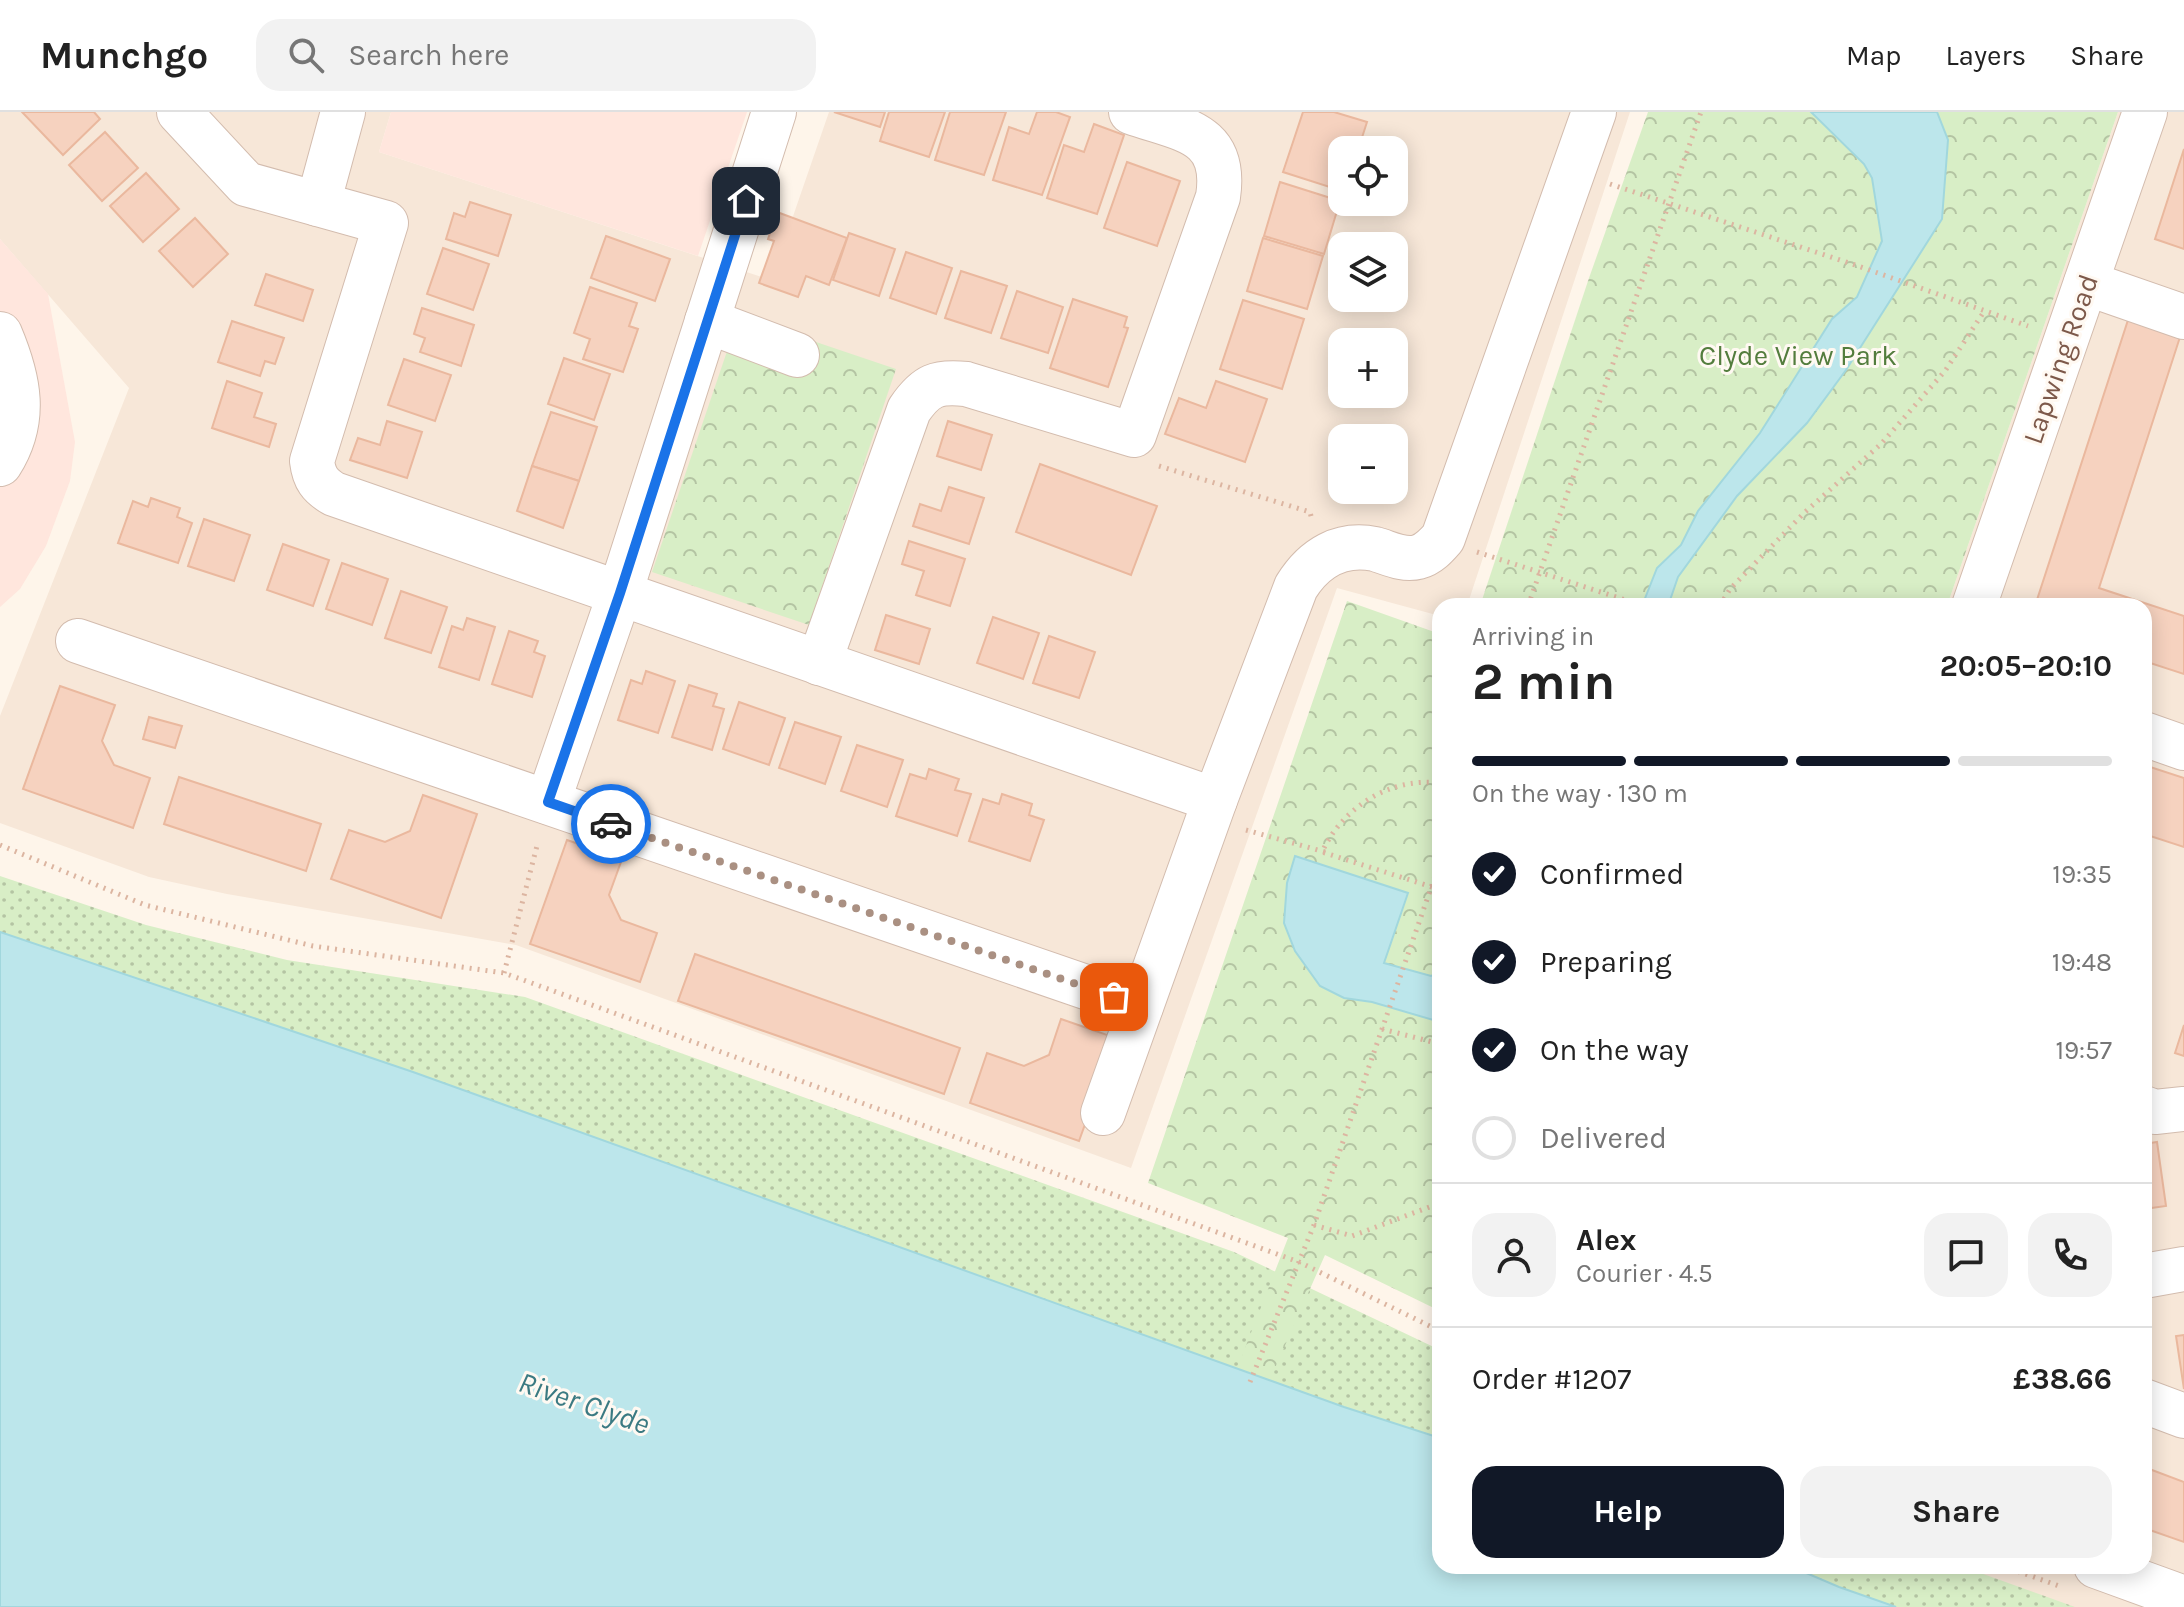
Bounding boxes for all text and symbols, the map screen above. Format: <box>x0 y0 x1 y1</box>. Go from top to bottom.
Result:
search box <box>256 19 816 91</box>
text: Munchgo <box>40 33 208 78</box>
icon: search <box>284 33 328 77</box>
text: Search here <box>348 37 510 73</box>
text: Map <box>1846 39 1901 72</box>
text: Layers <box>1945 39 2026 72</box>
text: Share <box>2070 39 2144 72</box>
map controls <box>1328 136 1408 504</box>
button: locate <box>1328 136 1408 216</box>
pin <box>712 167 780 235</box>
icon: home <box>724 179 768 223</box>
button: layers <box>1328 232 1408 312</box>
street label: Lapwing Road <box>2016 270 2105 448</box>
button: + <box>1328 328 1408 408</box>
park label: Clyde View Park <box>1699 339 1897 372</box>
button: − <box>1328 424 1408 504</box>
text: Arriving in <box>1472 621 1594 652</box>
text: 20:05–20:10 <box>1940 648 2112 684</box>
text: 2 min <box>1472 651 1615 712</box>
text: On the way · 130 m <box>1472 778 1688 809</box>
courier <box>571 784 651 864</box>
icon: car <box>589 802 633 846</box>
icon: check <box>1472 852 1516 896</box>
text: Confirmed <box>1540 856 1684 892</box>
text: 19:35 <box>2052 859 2112 890</box>
icon: check <box>1472 940 1516 984</box>
text: Preparing <box>1540 944 1672 980</box>
text: 19:48 <box>2052 947 2112 978</box>
pin <box>1080 963 1148 1031</box>
icon: bag <box>1092 975 1136 1019</box>
icon: check <box>1472 1028 1516 1072</box>
text: On the way <box>1540 1032 1689 1068</box>
text: 19:57 <box>2055 1035 2112 1066</box>
text: Delivered <box>1540 1120 1667 1156</box>
button: person <box>1472 1213 1556 1297</box>
button: chat <box>1924 1213 2008 1297</box>
button: phone <box>2028 1213 2112 1297</box>
text: Alex <box>1576 1222 1636 1258</box>
text: Courier · 4.5 <box>1576 1258 1713 1289</box>
text: Order #1207 <box>1472 1361 1631 1397</box>
text: £38.66 <box>2013 1361 2112 1397</box>
water label: River Clyde <box>514 1364 654 1442</box>
button: Help <box>1472 1466 1784 1558</box>
button: Share <box>1800 1466 2112 1558</box>

